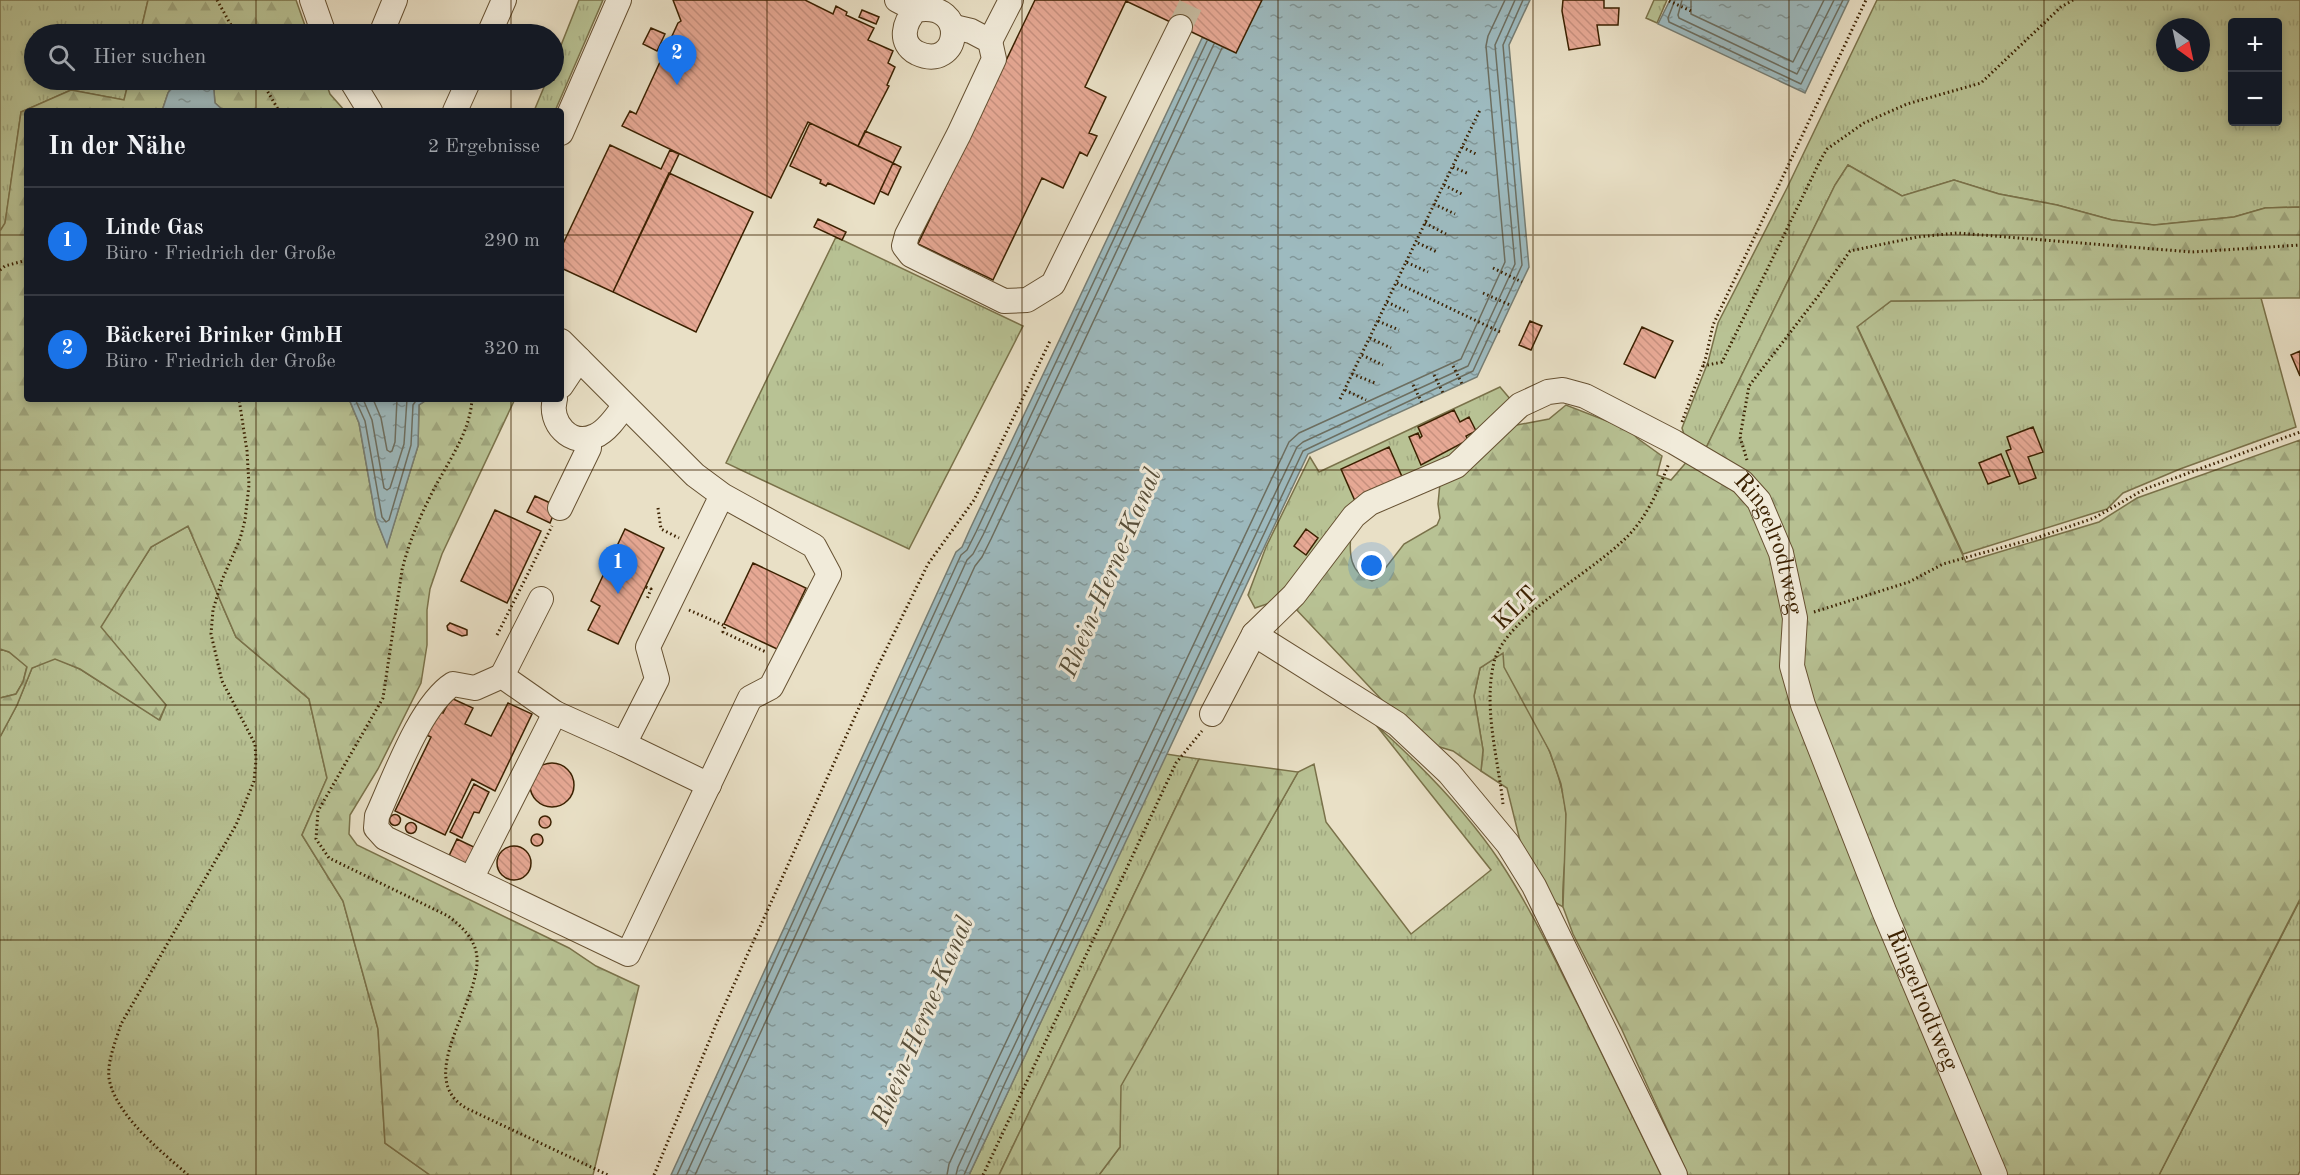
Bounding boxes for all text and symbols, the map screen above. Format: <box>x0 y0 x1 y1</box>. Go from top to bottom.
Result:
north arrow <box>2156 18 2210 72</box>
map controls <box>2228 18 2282 126</box>
button: + <box>2228 18 2282 72</box>
search box <box>24 24 564 90</box>
pin: 2 <box>658 36 696 85</box>
icon: search <box>45 41 78 74</box>
text: Hier suchen <box>93 46 206 68</box>
button: − <box>2228 72 2282 126</box>
text: In der Nähe <box>48 134 186 160</box>
text: 2 Ergebnisse <box>428 137 540 157</box>
text: Linde Gas <box>105 217 203 239</box>
text: 1 <box>62 231 73 251</box>
text: 290 m <box>484 231 540 251</box>
text: Büro · Friedrich der Große <box>105 244 336 264</box>
text: Bäckerei Brinker GmbH <box>105 325 343 347</box>
text: 2 <box>62 339 73 359</box>
text: 320 m <box>484 339 540 359</box>
text: Büro · Friedrich der Große <box>105 352 336 372</box>
water label: Rhein-Herne-Kanal <box>1055 465 1167 682</box>
street label: Ringelrodtweg <box>1729 469 1806 617</box>
pin: 1 <box>598 544 638 594</box>
your location <box>1357 551 1386 580</box>
street label: KLT <box>1489 583 1543 635</box>
water label: Rhein-Herne-Kanal <box>867 913 979 1130</box>
street label: Ringelrodtweg <box>1881 926 1962 1075</box>

